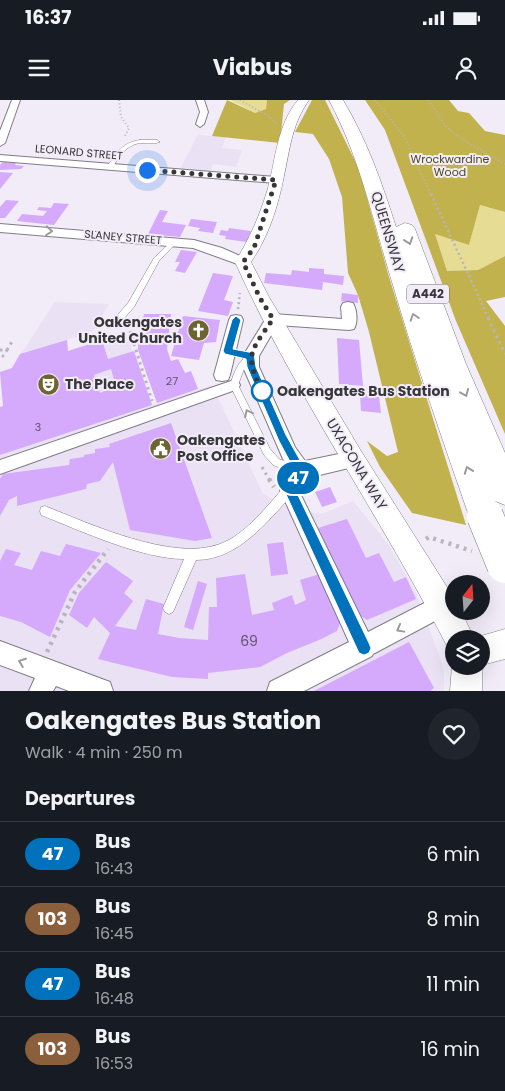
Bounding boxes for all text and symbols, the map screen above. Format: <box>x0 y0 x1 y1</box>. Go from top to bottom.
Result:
text: 16:37 <box>25 4 71 31</box>
text: Viabus <box>213 52 292 83</box>
icon: menu <box>25 54 53 82</box>
icon: person <box>452 54 480 82</box>
street label: LEONARD STREET <box>35 140 124 164</box>
park label: Wrockwardine Wood <box>411 151 490 180</box>
your location <box>135 158 160 183</box>
street label: QUEENSWAY <box>366 189 410 275</box>
one-way arrow <box>45 225 53 236</box>
street label: SLANEY STREET <box>84 226 162 248</box>
one-way arrow <box>403 236 413 245</box>
road number: A442 <box>407 284 449 303</box>
place label: Oakengates United Church <box>78 312 182 348</box>
one-way arrow <box>410 313 420 322</box>
church icon: Oakengates United Church <box>186 318 210 342</box>
theatre icon: The Place <box>37 372 61 396</box>
house number: 27 <box>166 373 178 389</box>
place label: The Place <box>65 374 134 394</box>
marker: Oakengates Bus Station <box>251 380 273 402</box>
place label: Oakengates Bus Station <box>277 381 450 401</box>
one-way arrow <box>460 389 470 397</box>
one-way arrow <box>244 409 254 418</box>
street label: UXACONA WAY <box>322 414 392 514</box>
house number: 3 <box>35 419 41 435</box>
place label: Oakengates Post Office <box>177 430 266 466</box>
public building icon: Oakengates Post Office <box>149 436 173 460</box>
line badge: 47 <box>276 462 320 494</box>
text: 47 <box>287 465 309 490</box>
one-way arrow <box>464 467 474 475</box>
north arrow <box>445 575 490 620</box>
map controls <box>445 575 490 675</box>
one-way arrow <box>396 622 405 632</box>
button: layers <box>445 630 490 675</box>
house number: 69 <box>240 631 258 651</box>
one-way arrow <box>18 658 27 668</box>
text: Oakengates Bus Station <box>25 704 321 737</box>
button: heart <box>428 708 480 760</box>
text: Walk · 4 min · 250 m <box>25 741 183 764</box>
text: Departures <box>25 785 135 812</box>
text: Bus <box>95 828 131 855</box>
text: 47 <box>42 841 63 866</box>
text: 6 min <box>426 841 480 868</box>
text: 16:43 <box>95 857 133 880</box>
text: Bus <box>95 893 131 920</box>
text: 103 <box>38 906 67 931</box>
text: 8 min <box>427 906 480 933</box>
text: 16:45 <box>95 922 134 945</box>
text: Bus <box>95 958 131 985</box>
text: 47 <box>42 971 63 996</box>
text: 11 min <box>426 971 480 998</box>
text: 16:48 <box>95 987 134 1010</box>
text: Bus <box>95 1023 131 1050</box>
text: 103 <box>38 1036 67 1061</box>
text: 16 min <box>420 1036 480 1063</box>
text: 16:53 <box>95 1052 133 1075</box>

